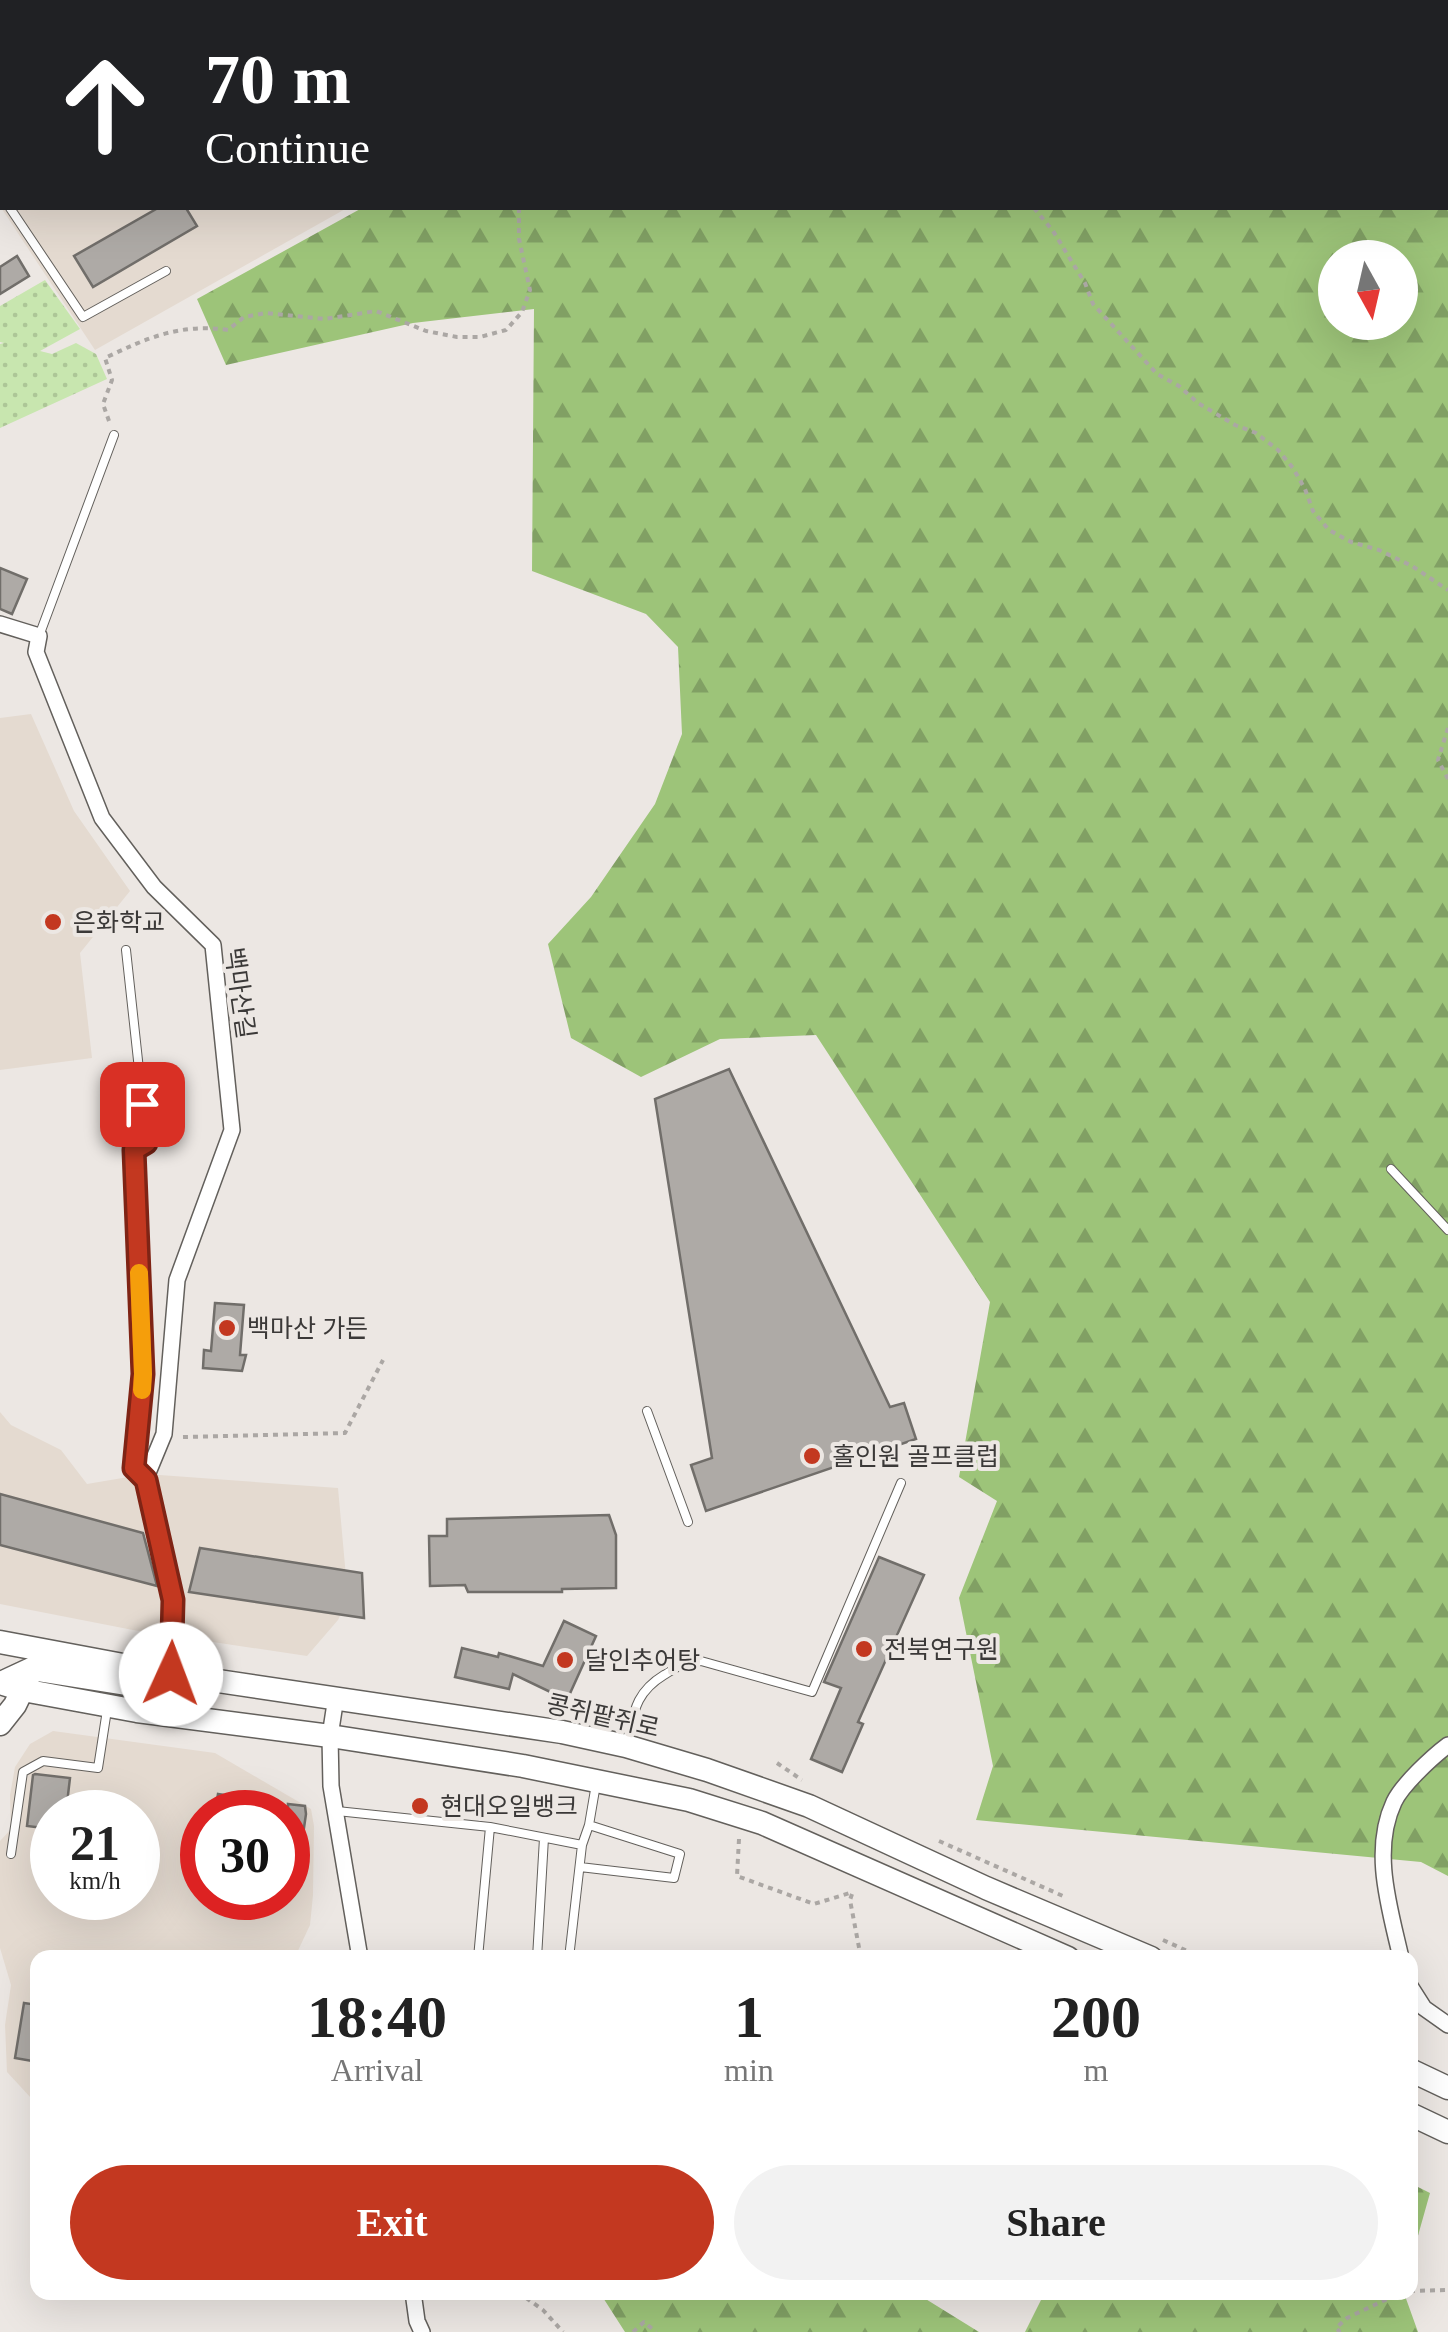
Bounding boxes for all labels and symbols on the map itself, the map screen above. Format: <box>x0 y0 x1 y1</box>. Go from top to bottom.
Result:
north arrow <box>1318 240 1418 340</box>
place label: 은화학교 <box>73 909 165 936</box>
marker: 은화학교 <box>42 911 64 933</box>
street label: 백마산길 <box>220 946 260 1040</box>
pin <box>100 1062 185 1147</box>
place label: 백마산 가든 <box>247 1315 368 1342</box>
marker: 백마산 가든 <box>216 1317 238 1339</box>
place label: 홀인원 골프클럽 <box>832 1443 999 1470</box>
marker: 홀인원 골프클럽 <box>801 1445 823 1467</box>
position arrow <box>119 1622 223 1726</box>
place label: 전북연구원 <box>884 1636 999 1663</box>
marker: 전북연구원 <box>853 1638 875 1660</box>
place label: 달인추어탕 <box>585 1647 700 1674</box>
marker: 달인추어탕 <box>554 1649 576 1671</box>
street label: 콩쥐팥쥐로 <box>544 1690 662 1742</box>
speed limit sign: 30 <box>180 1790 310 1920</box>
place label: 현대오일뱅크 <box>440 1793 578 1820</box>
marker: 현대오일뱅크 <box>409 1795 431 1817</box>

